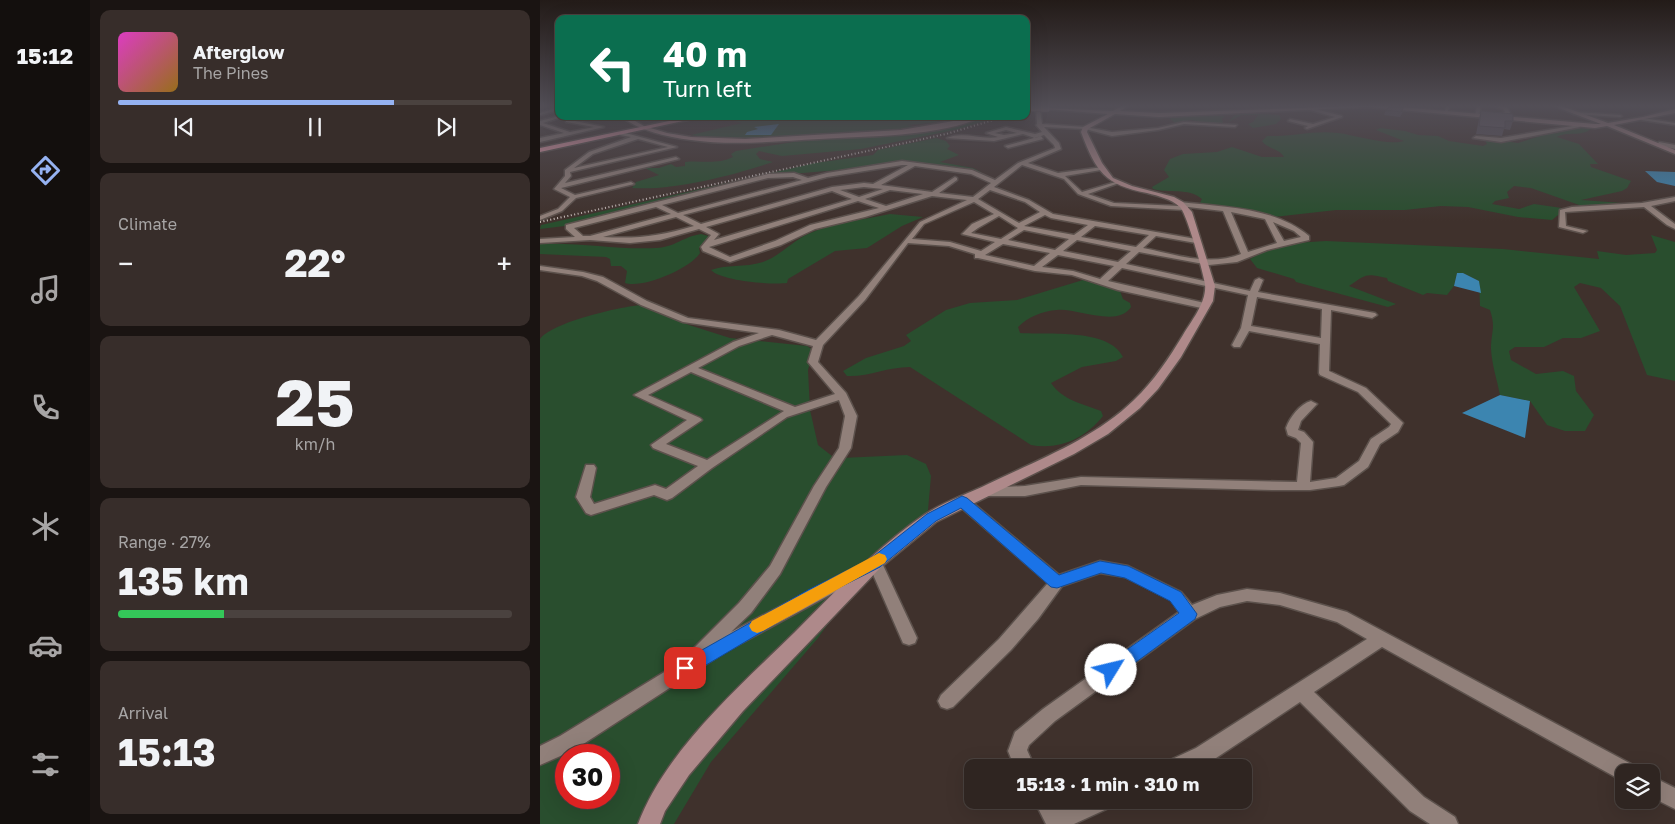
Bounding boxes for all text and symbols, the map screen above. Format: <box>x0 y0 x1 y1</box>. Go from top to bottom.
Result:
text: 40 m <box>663 33 747 75</box>
icon: left <box>580 35 645 100</box>
text: Afterglow <box>193 40 284 63</box>
text: 15:12 <box>17 42 73 69</box>
text: The Pines <box>193 63 268 83</box>
text: Turn left <box>663 75 752 102</box>
icon: previous <box>170 113 198 141</box>
icon: pause <box>301 113 329 141</box>
icon: next <box>432 113 460 141</box>
icon: directions <box>28 153 63 188</box>
text: Climate <box>118 214 177 234</box>
text: 22° <box>284 240 346 285</box>
text: − <box>118 247 133 280</box>
text: + <box>497 247 512 280</box>
icon: music <box>28 272 63 307</box>
text: 25 <box>275 362 355 440</box>
icon: phone <box>28 390 63 425</box>
text: km/h <box>295 434 335 454</box>
icon: climate <box>28 509 63 544</box>
text: Range · 27% <box>118 532 211 552</box>
text: 135 km <box>118 558 249 603</box>
icon: car <box>28 628 63 663</box>
position arrow <box>1084 643 1136 695</box>
pin <box>664 647 706 689</box>
icon: arrive <box>671 654 699 682</box>
text: Arrival <box>118 703 168 723</box>
text: 15:13 <box>118 729 216 774</box>
speed limit sign: 30 <box>555 744 620 809</box>
icon: filters <box>28 747 63 782</box>
map controls <box>1615 764 1660 809</box>
button: layers <box>1615 764 1660 809</box>
text: 15:13 · 1 min · 310 m <box>1017 772 1199 795</box>

